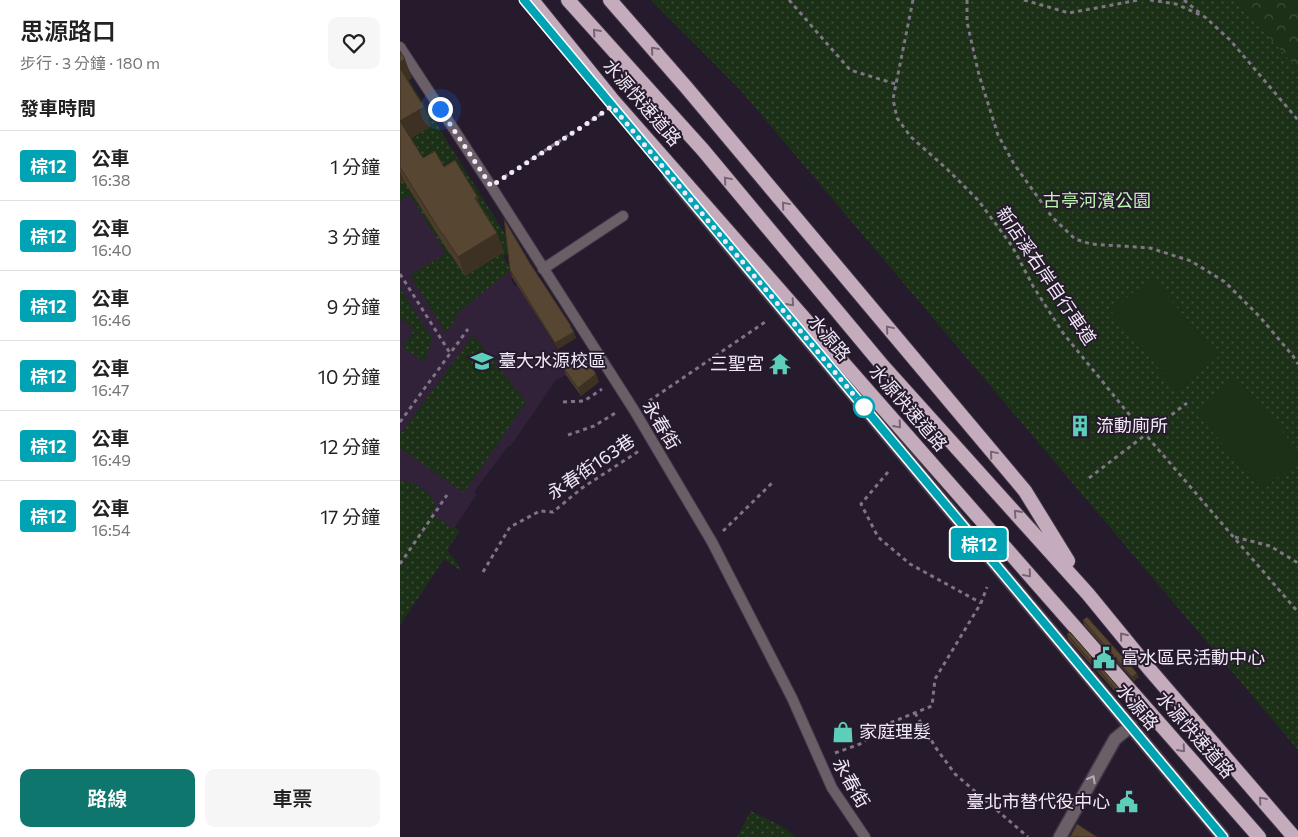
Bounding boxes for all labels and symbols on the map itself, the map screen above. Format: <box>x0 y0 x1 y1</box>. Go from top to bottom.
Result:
one-way arrow <box>593 29 602 38</box>
one-way arrow <box>651 47 660 56</box>
street label: 水源快速道路 <box>599 54 686 150</box>
your location <box>428 97 453 122</box>
one-way arrow <box>725 177 733 186</box>
park label: 古亭河濱公園 <box>1043 189 1151 211</box>
one-way arrow <box>782 201 791 210</box>
street label: 新店溪右岸自行車道 <box>992 202 1101 349</box>
one-way arrow <box>786 297 795 306</box>
street label: 水源路 <box>804 310 856 365</box>
one-way arrow <box>886 326 895 335</box>
school or university icon: 臺大水源校區 <box>469 348 495 374</box>
place label: 臺大水源校區 <box>498 349 606 371</box>
temple icon: 三聖宮 <box>767 351 793 377</box>
place label: 三聖宮 <box>710 352 764 374</box>
street label: 水源快速道路 <box>865 359 952 455</box>
street label: 永春街 <box>639 396 685 453</box>
unlabelled marker <box>853 396 875 418</box>
building icon: 流動廁所 <box>1067 413 1093 439</box>
place label: 流動廁所 <box>1096 414 1168 436</box>
one-way arrow <box>893 420 902 429</box>
street label: 永春街163巷 <box>542 429 638 503</box>
one-way arrow <box>991 451 999 460</box>
one-way arrow <box>1013 510 1022 519</box>
line badge: 棕12 <box>950 528 1008 560</box>
one-way arrow <box>1022 568 1031 577</box>
one-way arrow <box>1119 633 1128 642</box>
public building icon: 富水區民活動中心 <box>1091 645 1117 671</box>
place label: 富水區民活動中心 <box>1121 646 1265 668</box>
street label: 水源路 <box>1112 679 1164 734</box>
street label: 水源快速道路 <box>1152 686 1239 782</box>
shop icon: 家庭理髮 <box>830 719 856 745</box>
place label: 家庭理髮 <box>859 720 931 742</box>
one-way arrow <box>1176 743 1185 752</box>
street label: 永春街 <box>829 754 875 811</box>
one-way arrow <box>1086 776 1096 785</box>
public building icon: 臺北市替代役中心 <box>1114 789 1140 815</box>
place label: 臺北市替代役中心 <box>966 790 1110 812</box>
one-way arrow <box>1259 797 1268 806</box>

